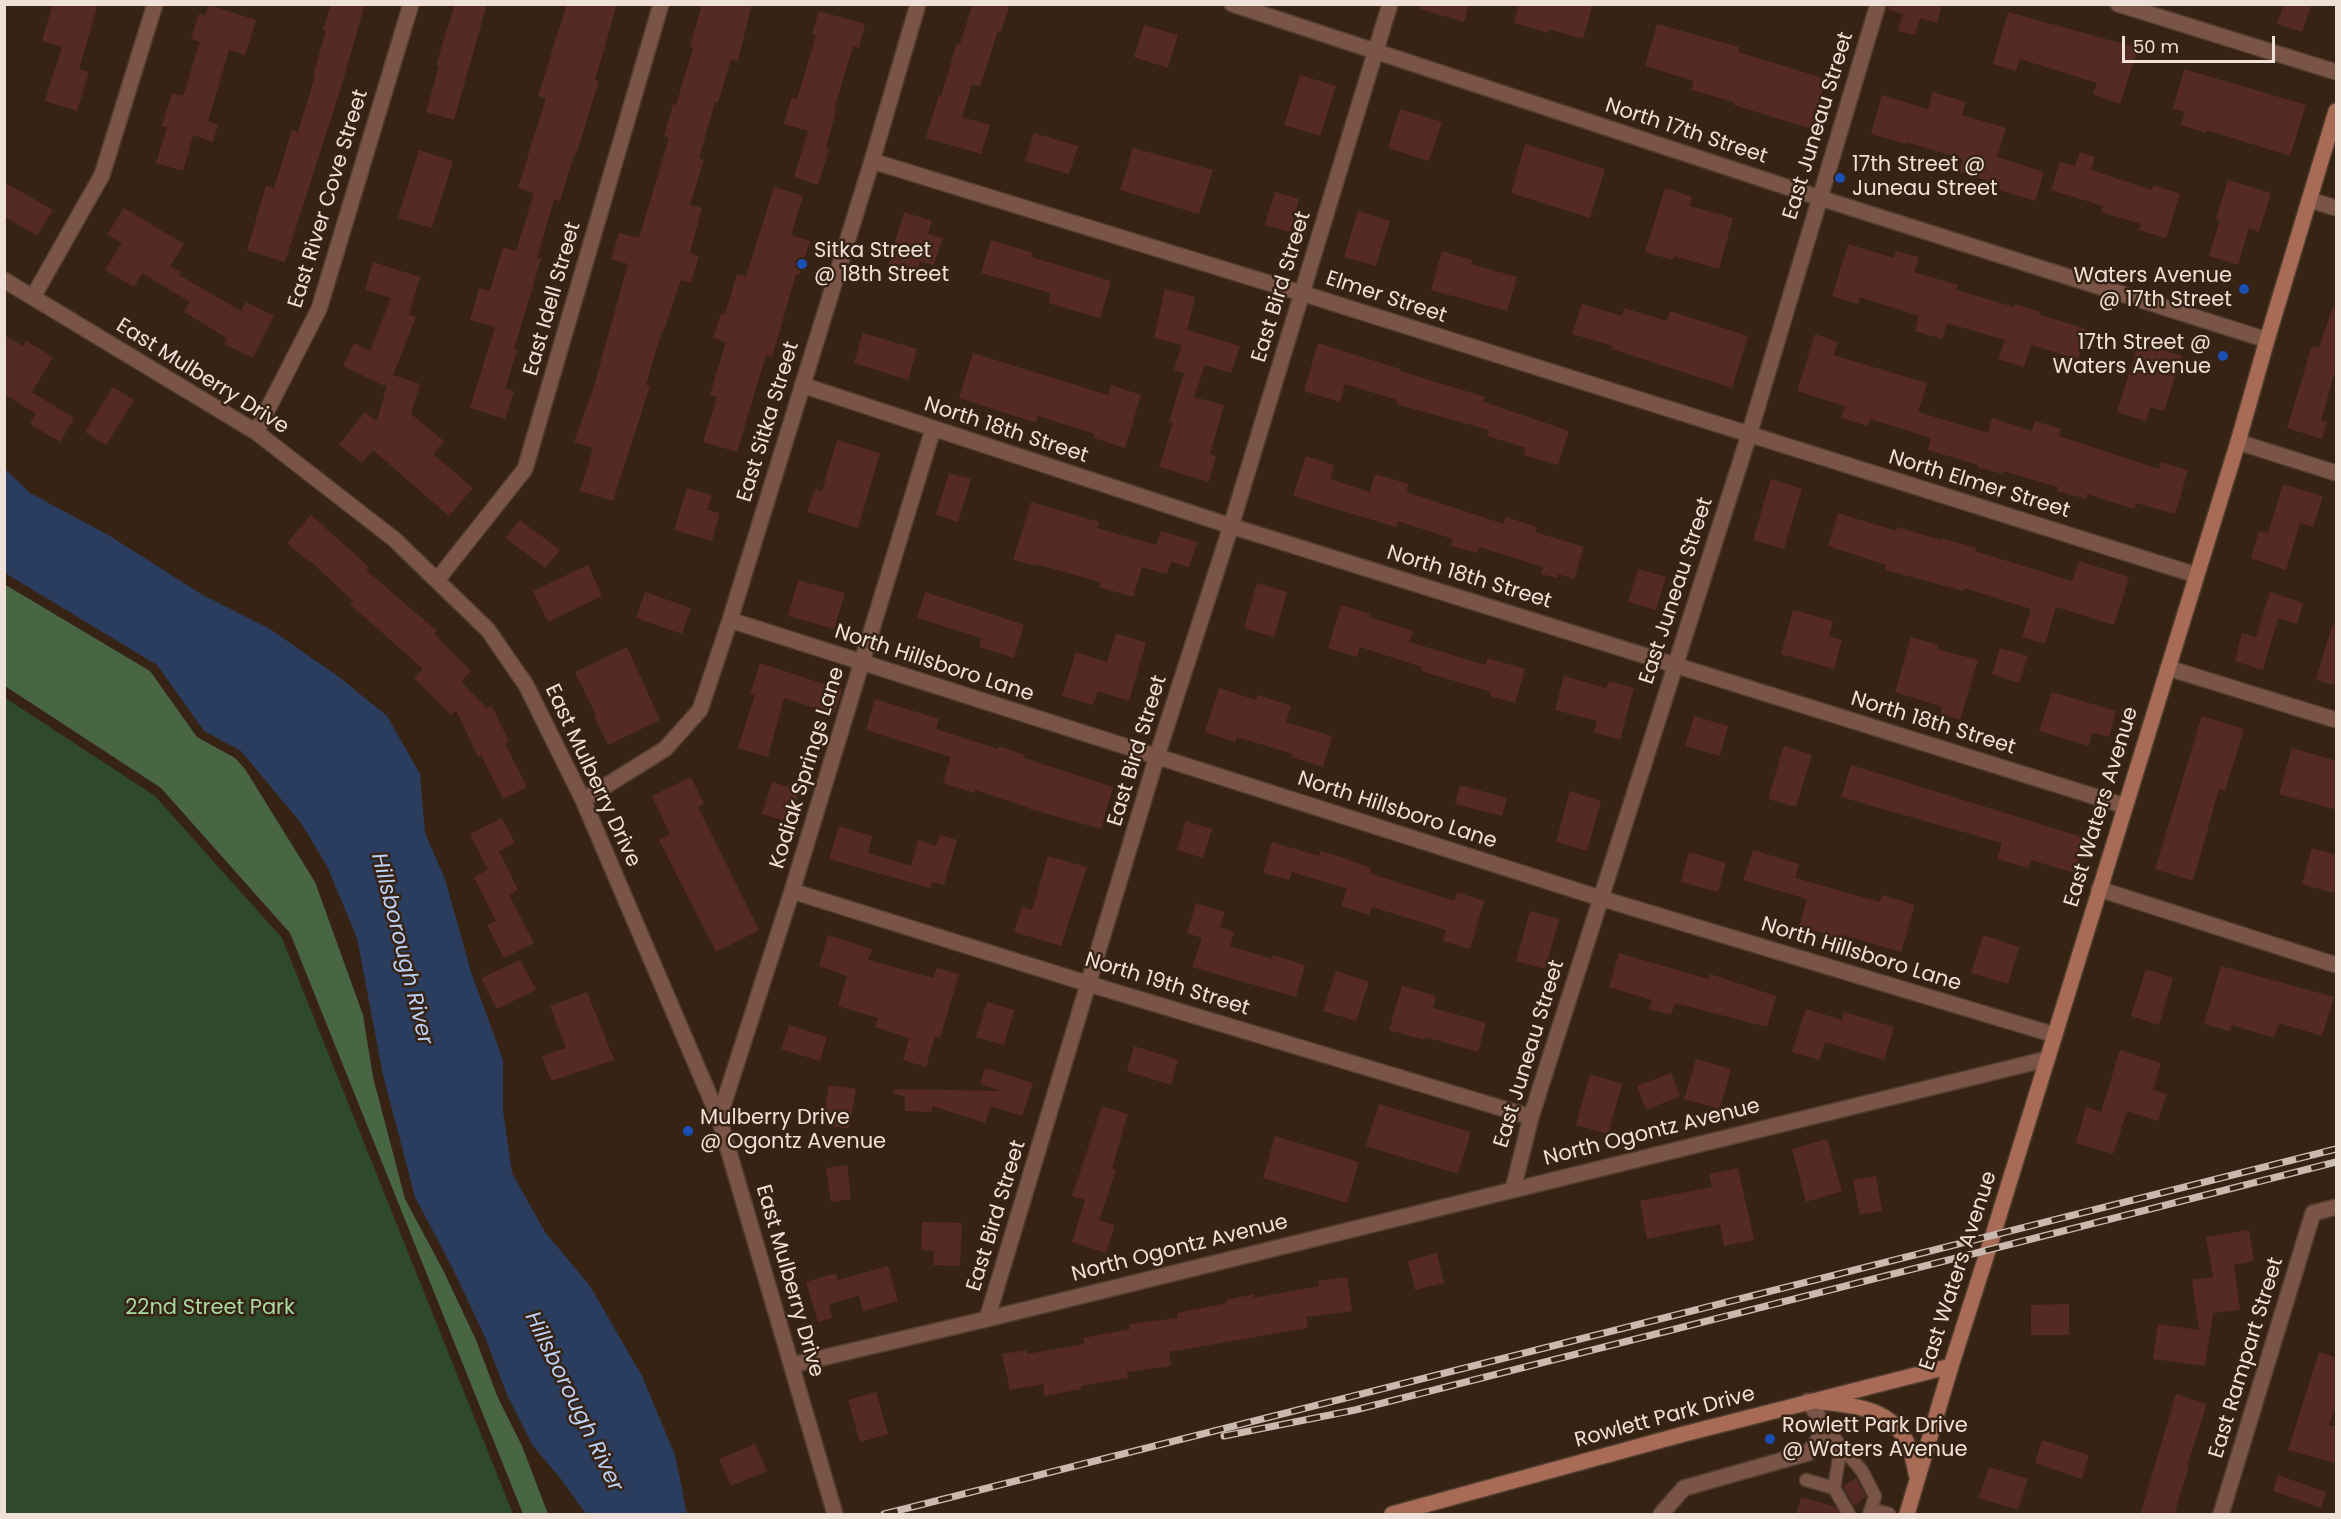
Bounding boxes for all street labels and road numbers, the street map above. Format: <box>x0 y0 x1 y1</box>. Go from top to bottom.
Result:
street label: East Juneau Street <box>1778 29 1860 223</box>
street label: East River Cove Street <box>284 87 374 311</box>
street label: North 17th Street <box>1602 94 1770 170</box>
street label: East Bird Street <box>1247 209 1317 365</box>
street label: East Idell Street <box>519 219 587 379</box>
street label: Elmer Street <box>1322 267 1450 329</box>
street label: East Mulberry Drive <box>111 314 293 440</box>
street label: East Sitka Street <box>733 339 805 505</box>
street label: North 18th Street <box>921 393 1091 469</box>
street label: North Elmer Street <box>1885 445 2073 525</box>
street label: East Juneau Street <box>1635 494 1719 688</box>
street label: North 18th Street <box>1384 541 1554 615</box>
street label: North Hillsboro Lane <box>831 620 1037 708</box>
street label: Kodiak Springs Lane <box>765 664 851 872</box>
street label: East Bird Street <box>1103 673 1173 829</box>
street label: East Mulberry Drive <box>539 681 645 871</box>
street label: North 18th Street <box>1848 687 2018 761</box>
street label: East Waters Avenue <box>2060 704 2144 910</box>
street label: North Hillsboro Lane <box>1294 767 1500 855</box>
street label: North Hillsboro Lane <box>1758 913 1964 997</box>
street label: North 19th Street <box>1082 948 1252 1022</box>
street label: East Juneau Street <box>1489 957 1571 1151</box>
street label: North Ogontz Avenue <box>1541 1094 1763 1172</box>
street label: East Bird Street <box>962 1138 1032 1294</box>
street label: East Waters Avenue <box>1915 1168 2003 1374</box>
street label: East Mulberry Drive <box>749 1182 829 1380</box>
street label: North Ogontz Avenue <box>1069 1210 1291 1288</box>
street label: East Rampart Street <box>2204 1255 2290 1461</box>
street label: Rowlett Park Drive <box>1572 1382 1758 1454</box>

